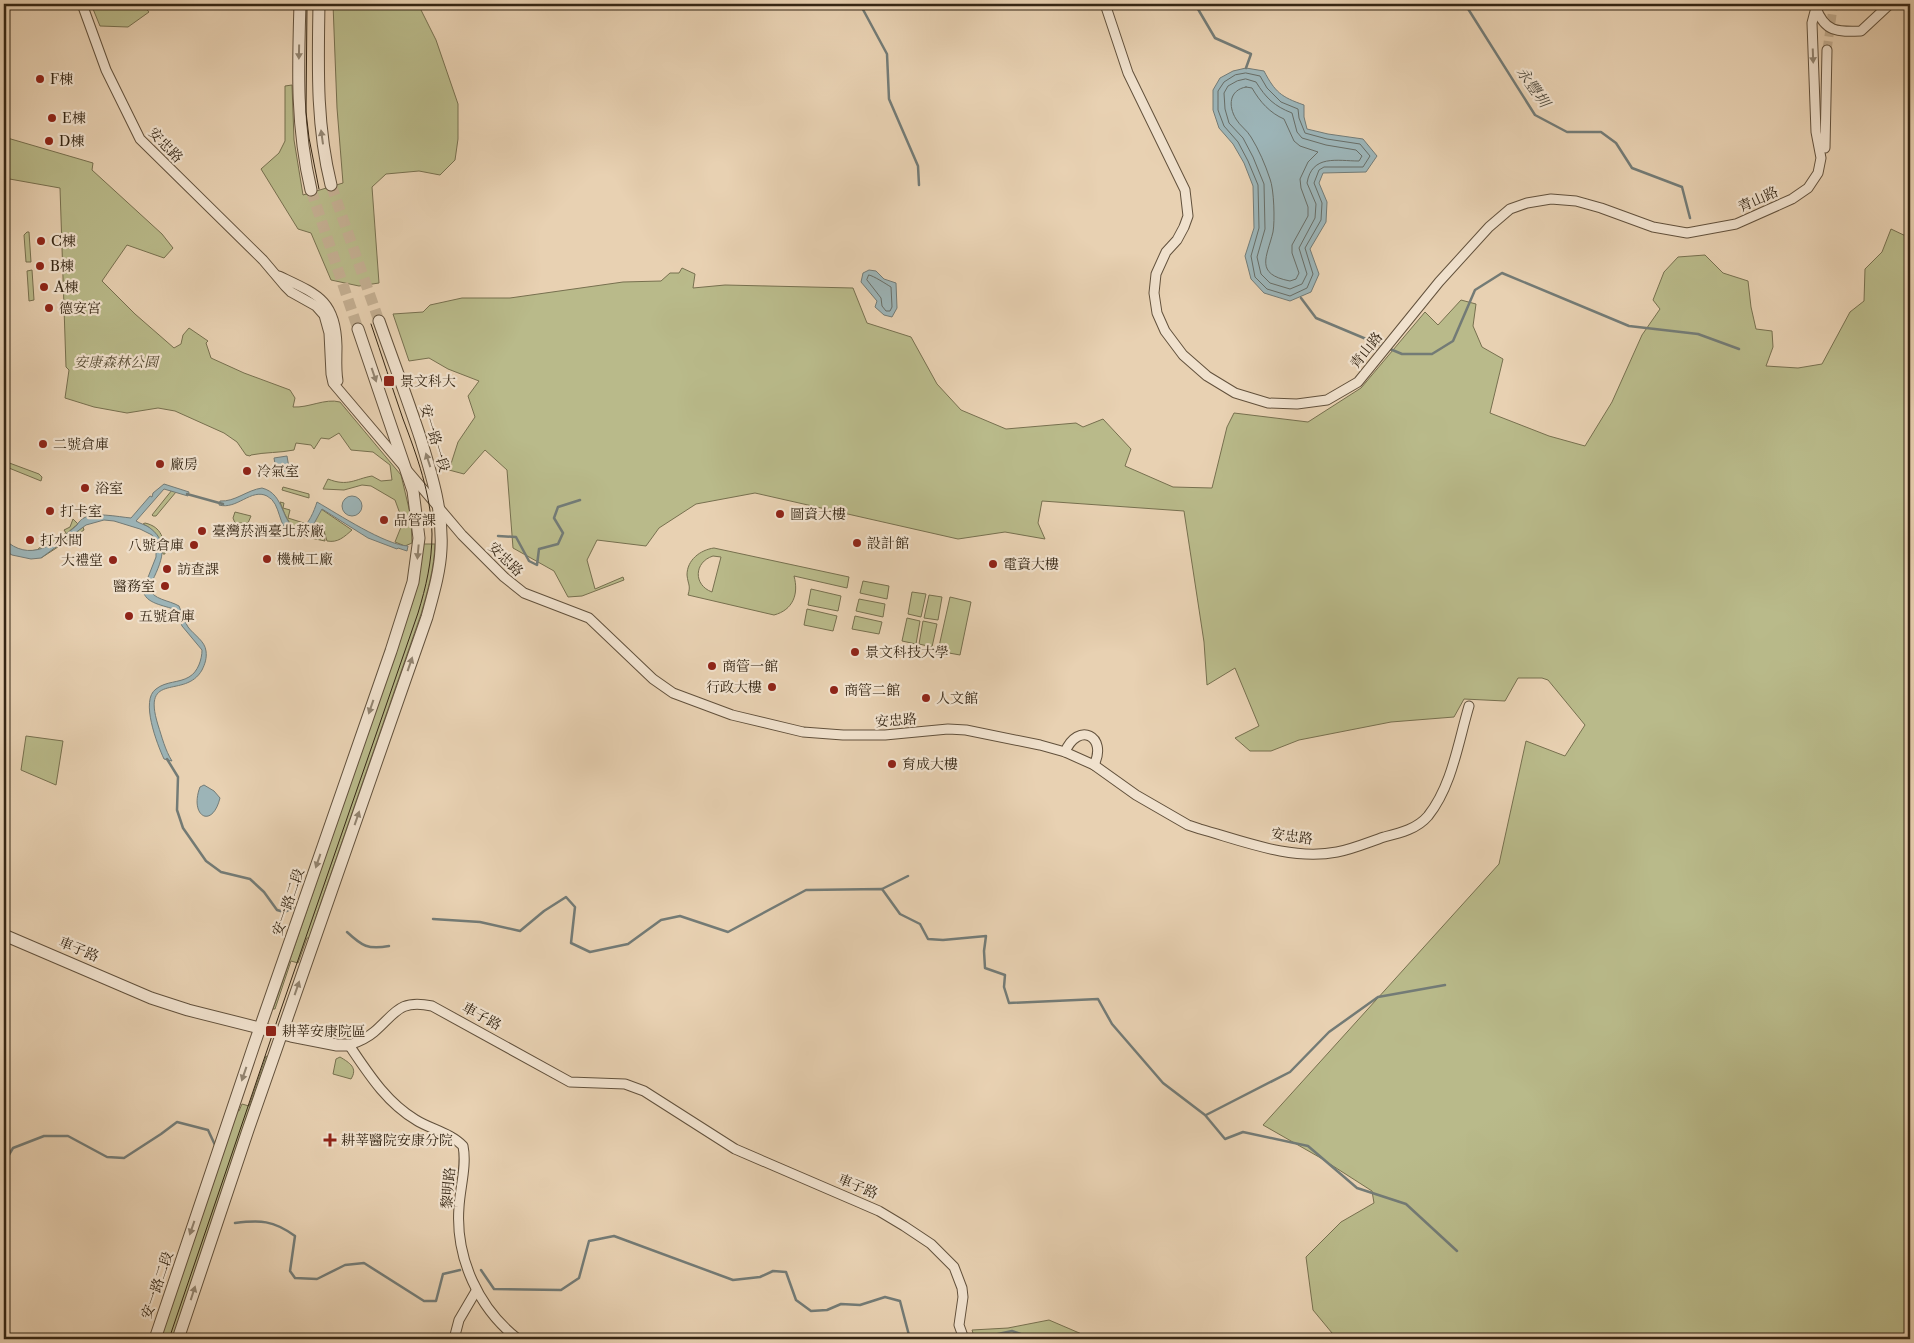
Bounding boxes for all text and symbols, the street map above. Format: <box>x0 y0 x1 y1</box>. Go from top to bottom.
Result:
one-way arrow <box>295 45 303 61</box>
one-way arrow <box>1809 48 1817 64</box>
water label: 永豐圳 <box>1513 63 1556 113</box>
place label: F棟 <box>50 70 73 88</box>
marker: F棟 <box>34 73 46 85</box>
place label: E棟 <box>62 109 86 127</box>
marker: E棟 <box>46 112 58 124</box>
street label: 安忠路 <box>145 124 187 166</box>
one-way arrow <box>317 129 325 145</box>
place label: D棟 <box>59 132 84 150</box>
marker: D棟 <box>43 135 55 147</box>
street label: 青山路 <box>1735 182 1781 216</box>
place label: C棟 <box>51 232 76 250</box>
marker: C棟 <box>35 235 47 247</box>
place label: B棟 <box>50 257 74 275</box>
marker: B棟 <box>34 260 46 272</box>
place label: A棟 <box>53 278 78 296</box>
marker: A棟 <box>38 281 50 293</box>
place label: 德安宮 <box>59 299 101 317</box>
marker: 德安宮 <box>43 302 55 314</box>
street label: 青山路 <box>1346 328 1386 372</box>
park label: 安康森林公園 <box>74 353 160 371</box>
one-way arrow <box>370 368 378 383</box>
place label: 景文科大 <box>400 372 456 390</box>
marker: 景文科大 <box>382 374 396 388</box>
street label: 安一路一段 <box>416 402 454 474</box>
place label: 二號倉庫 <box>53 435 109 453</box>
marker: 二號倉庫 <box>37 438 49 450</box>
one-way arrow <box>423 453 431 468</box>
place label: 廠房 <box>170 455 198 473</box>
marker: 廠房 <box>154 458 166 470</box>
place label: 冷氣室 <box>257 462 299 480</box>
marker: 冷氣室 <box>241 465 253 477</box>
place label: 浴室 <box>95 479 123 497</box>
marker: 浴室 <box>79 482 91 494</box>
place label: 打卡室 <box>60 502 102 520</box>
marker: 打卡室 <box>44 505 56 517</box>
place label: 圖資大樓 <box>790 505 846 523</box>
marker: 圖資大樓 <box>774 508 786 520</box>
place label: 品管課 <box>394 511 436 529</box>
marker: 品管課 <box>378 514 390 526</box>
place label: 臺灣菸酒臺北菸廠 <box>212 522 324 540</box>
marker: 臺灣菸酒臺北菸廠 <box>196 525 208 537</box>
place label: 打水間 <box>40 531 82 549</box>
marker: 打水間 <box>24 534 36 546</box>
place label: 設計館 <box>867 534 909 552</box>
place label: 八號倉庫 <box>128 536 184 554</box>
marker: 設計館 <box>851 537 863 549</box>
street label: 安忠路 <box>485 538 527 580</box>
marker: 八號倉庫 <box>188 539 200 551</box>
one-way arrow <box>413 544 421 560</box>
place label: 機械工廠 <box>277 550 333 568</box>
place label: 大禮堂 <box>61 551 103 569</box>
marker: 機械工廠 <box>261 553 273 565</box>
marker: 大禮堂 <box>107 554 119 566</box>
place label: 電資大樓 <box>1003 555 1059 573</box>
marker: 電資大樓 <box>987 558 999 570</box>
place label: 訪查課 <box>177 560 219 578</box>
marker: 訪查課 <box>161 563 173 575</box>
place label: 醫務室 <box>113 577 155 595</box>
marker: 醫務室 <box>159 580 171 592</box>
place label: 五號倉庫 <box>139 607 195 625</box>
marker: 五號倉庫 <box>123 610 135 622</box>
place label: 景文科技大學 <box>865 643 949 661</box>
marker: 景文科技大學 <box>849 646 861 658</box>
one-way arrow <box>407 657 414 672</box>
place label: 商管一館 <box>722 657 778 675</box>
marker: 商管一館 <box>706 660 718 672</box>
place label: 行政大樓 <box>706 678 762 696</box>
marker: 行政大樓 <box>766 681 778 693</box>
place label: 商管二館 <box>844 681 900 699</box>
marker: 商管二館 <box>828 684 840 696</box>
place label: 人文館 <box>936 689 978 707</box>
marker: 人文館 <box>920 692 932 704</box>
one-way arrow <box>367 700 374 715</box>
street label: 安忠路 <box>874 710 918 730</box>
place label: 育成大樓 <box>902 755 958 773</box>
marker: 育成大樓 <box>886 758 898 770</box>
one-way arrow <box>353 810 361 825</box>
street label: 安忠路 <box>1270 824 1314 848</box>
one-way arrow <box>313 854 321 869</box>
street label: 安一路二段 <box>268 866 308 938</box>
street label: 車子路 <box>56 933 102 965</box>
one-way arrow <box>294 980 301 995</box>
street label: 車子路 <box>459 998 505 1034</box>
place label: 耕莘安康院區 <box>282 1022 366 1040</box>
marker: 耕莘安康院區 <box>264 1024 278 1038</box>
one-way arrow <box>240 1067 247 1082</box>
place label: 耕莘醫院安康分院 <box>341 1131 453 1149</box>
marker: 耕莘醫院安康分院 <box>323 1133 337 1147</box>
street label: 黎明路 <box>437 1166 459 1210</box>
street label: 車子路 <box>835 1170 881 1202</box>
one-way arrow <box>188 1221 195 1236</box>
street label: 安一路二段 <box>137 1249 177 1321</box>
one-way arrow <box>190 1285 198 1300</box>

